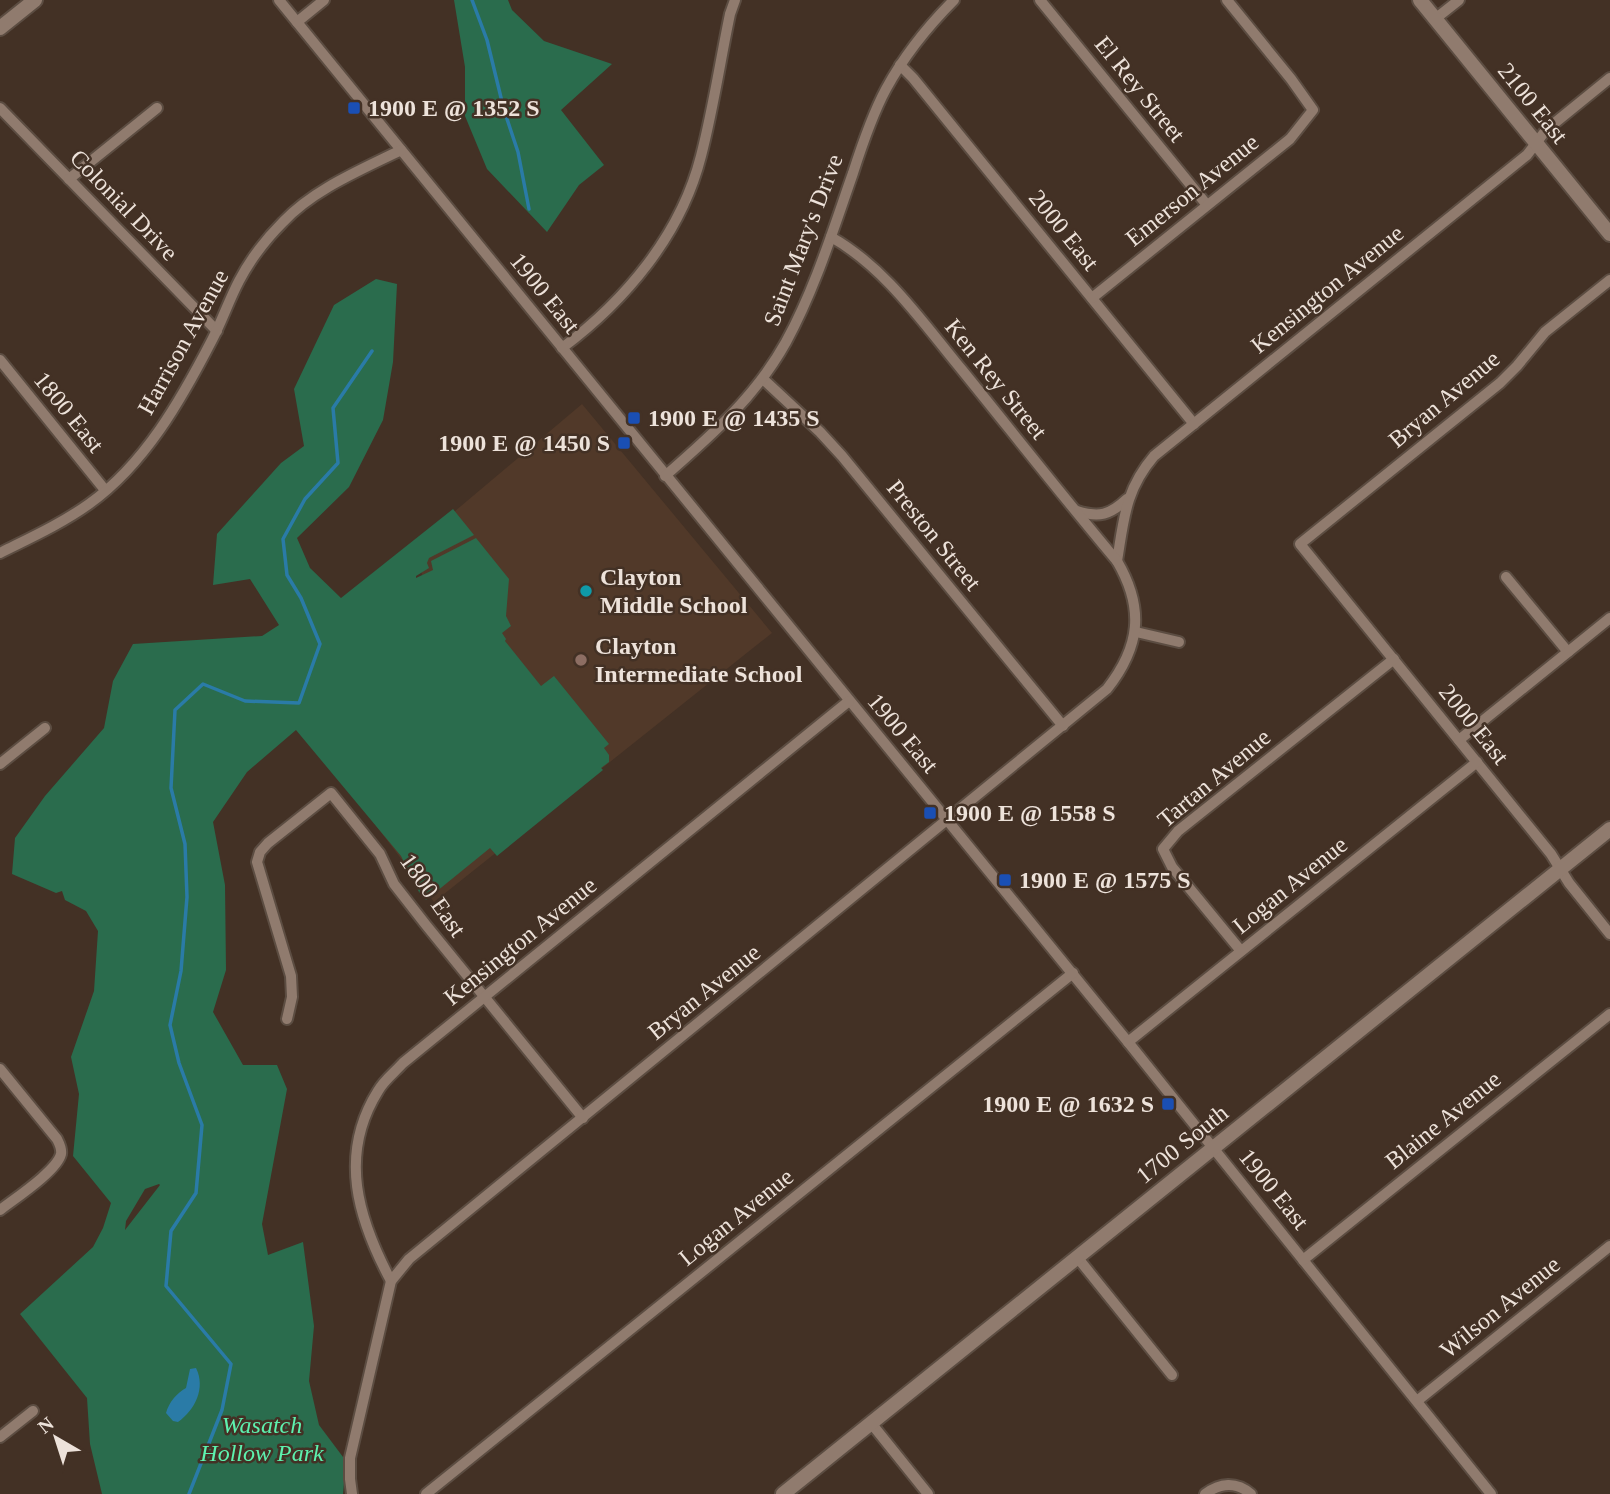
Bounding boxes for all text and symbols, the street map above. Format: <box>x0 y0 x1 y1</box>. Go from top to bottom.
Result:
street label: El Rey Street <box>1090 31 1191 147</box>
street label: 2100 East <box>1493 58 1573 148</box>
place label: 1900 E @ 1352 S <box>368 95 540 122</box>
marker: 1900 E @ 1352 S <box>346 100 362 116</box>
street label: Emerson Avenue <box>1121 129 1263 251</box>
street label: Colonial Drive <box>65 144 183 266</box>
street label: Saint Mary's Drive <box>758 151 848 329</box>
street label: 2000 East <box>1024 185 1104 275</box>
street label: Kensington Avenue <box>1246 220 1408 358</box>
street label: 1900 East <box>505 248 585 338</box>
street label: Harrison Avenue <box>132 265 234 419</box>
street label: Ken Rey Street <box>940 314 1052 444</box>
street label: Bryan Avenue <box>1383 345 1505 453</box>
street label: 1800 East <box>29 367 109 457</box>
place label: 1900 E @ 1435 S <box>648 405 820 432</box>
marker: 1900 E @ 1435 S <box>626 410 642 426</box>
place label: 1900 E @ 1450 S <box>438 430 610 457</box>
marker: 1900 E @ 1450 S <box>616 435 632 451</box>
street label: Preston Street <box>882 475 986 595</box>
place label: Clayton Middle School <box>600 564 748 618</box>
marker: Clayton Middle School <box>578 583 594 599</box>
place label: Clayton Intermediate School <box>595 633 803 687</box>
marker: Clayton Intermediate School <box>573 652 589 668</box>
street label: 2000 East <box>1434 679 1514 769</box>
street label: 1900 East <box>862 688 944 778</box>
street label: Tartan Avenue <box>1153 724 1275 832</box>
place label: 1900 E @ 1558 S <box>944 800 1116 827</box>
marker: 1900 E @ 1558 S <box>922 805 938 821</box>
street label: Logan Avenue <box>1228 831 1352 939</box>
street label: 1800 East <box>395 848 471 942</box>
place label: 1900 E @ 1575 S <box>1019 867 1191 894</box>
street label: Kensington Avenue <box>439 872 601 1010</box>
marker: 1900 E @ 1575 S <box>997 872 1013 888</box>
street label: Bryan Avenue <box>643 939 765 1045</box>
street label: Blaine Avenue <box>1380 1066 1506 1174</box>
place label: 1900 E @ 1632 S <box>982 1091 1154 1118</box>
marker: 1900 E @ 1632 S <box>1160 1096 1176 1112</box>
street label: 1700 South <box>1131 1099 1233 1189</box>
street label: 1900 East <box>1234 1144 1314 1234</box>
street label: Logan Avenue <box>674 1163 798 1271</box>
street label: Wilson Avenue <box>1435 1251 1565 1363</box>
north arrow <box>21 1403 91 1473</box>
park label: Wasatch Hollow Park <box>199 1412 324 1466</box>
text: N <box>34 1413 58 1438</box>

